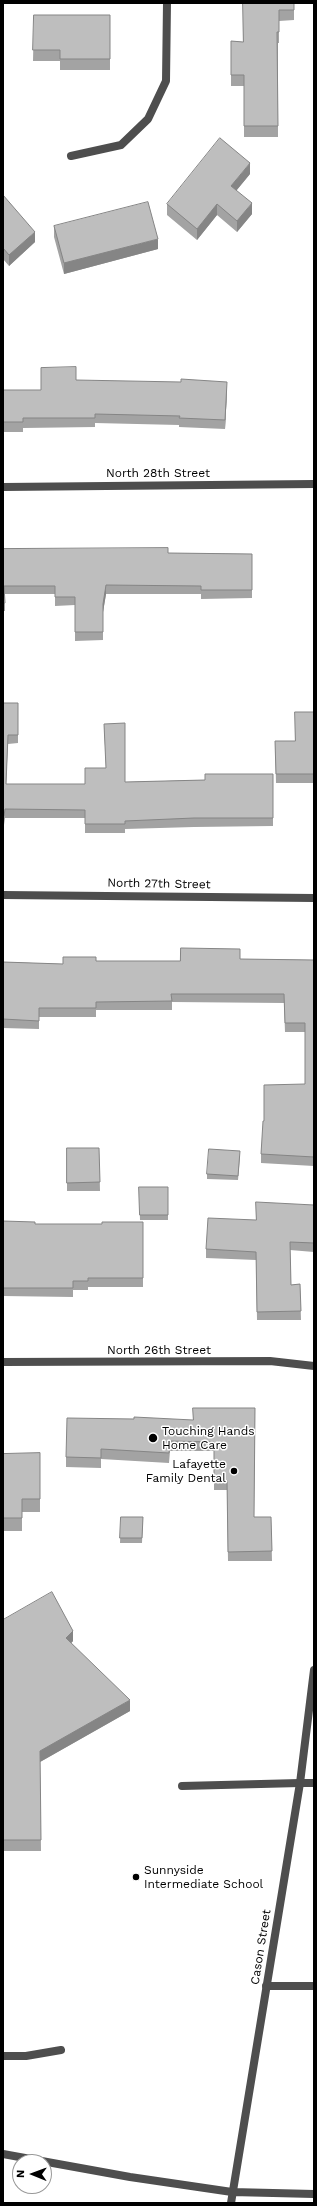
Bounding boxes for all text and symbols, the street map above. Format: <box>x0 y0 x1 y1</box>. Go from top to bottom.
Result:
street label: North 28th Street <box>106 466 210 480</box>
street label: North 27th Street <box>107 876 211 892</box>
street label: North 26th Street <box>107 1343 211 1357</box>
place label: Touching Hands Home Care <box>162 1424 255 1452</box>
marker: Touching Hands Home Care <box>147 1432 159 1444</box>
place label: Lafayette Family Dental <box>146 1457 226 1485</box>
marker: Lafayette Family Dental <box>229 1466 239 1476</box>
place label: Sunnyside Intermediate School <box>144 1863 263 1891</box>
marker: Sunnyside Intermediate School <box>131 1872 141 1882</box>
street label: Cason Street <box>248 1908 274 1986</box>
north arrow <box>12 2154 52 2194</box>
text: N <box>14 2170 27 2178</box>

